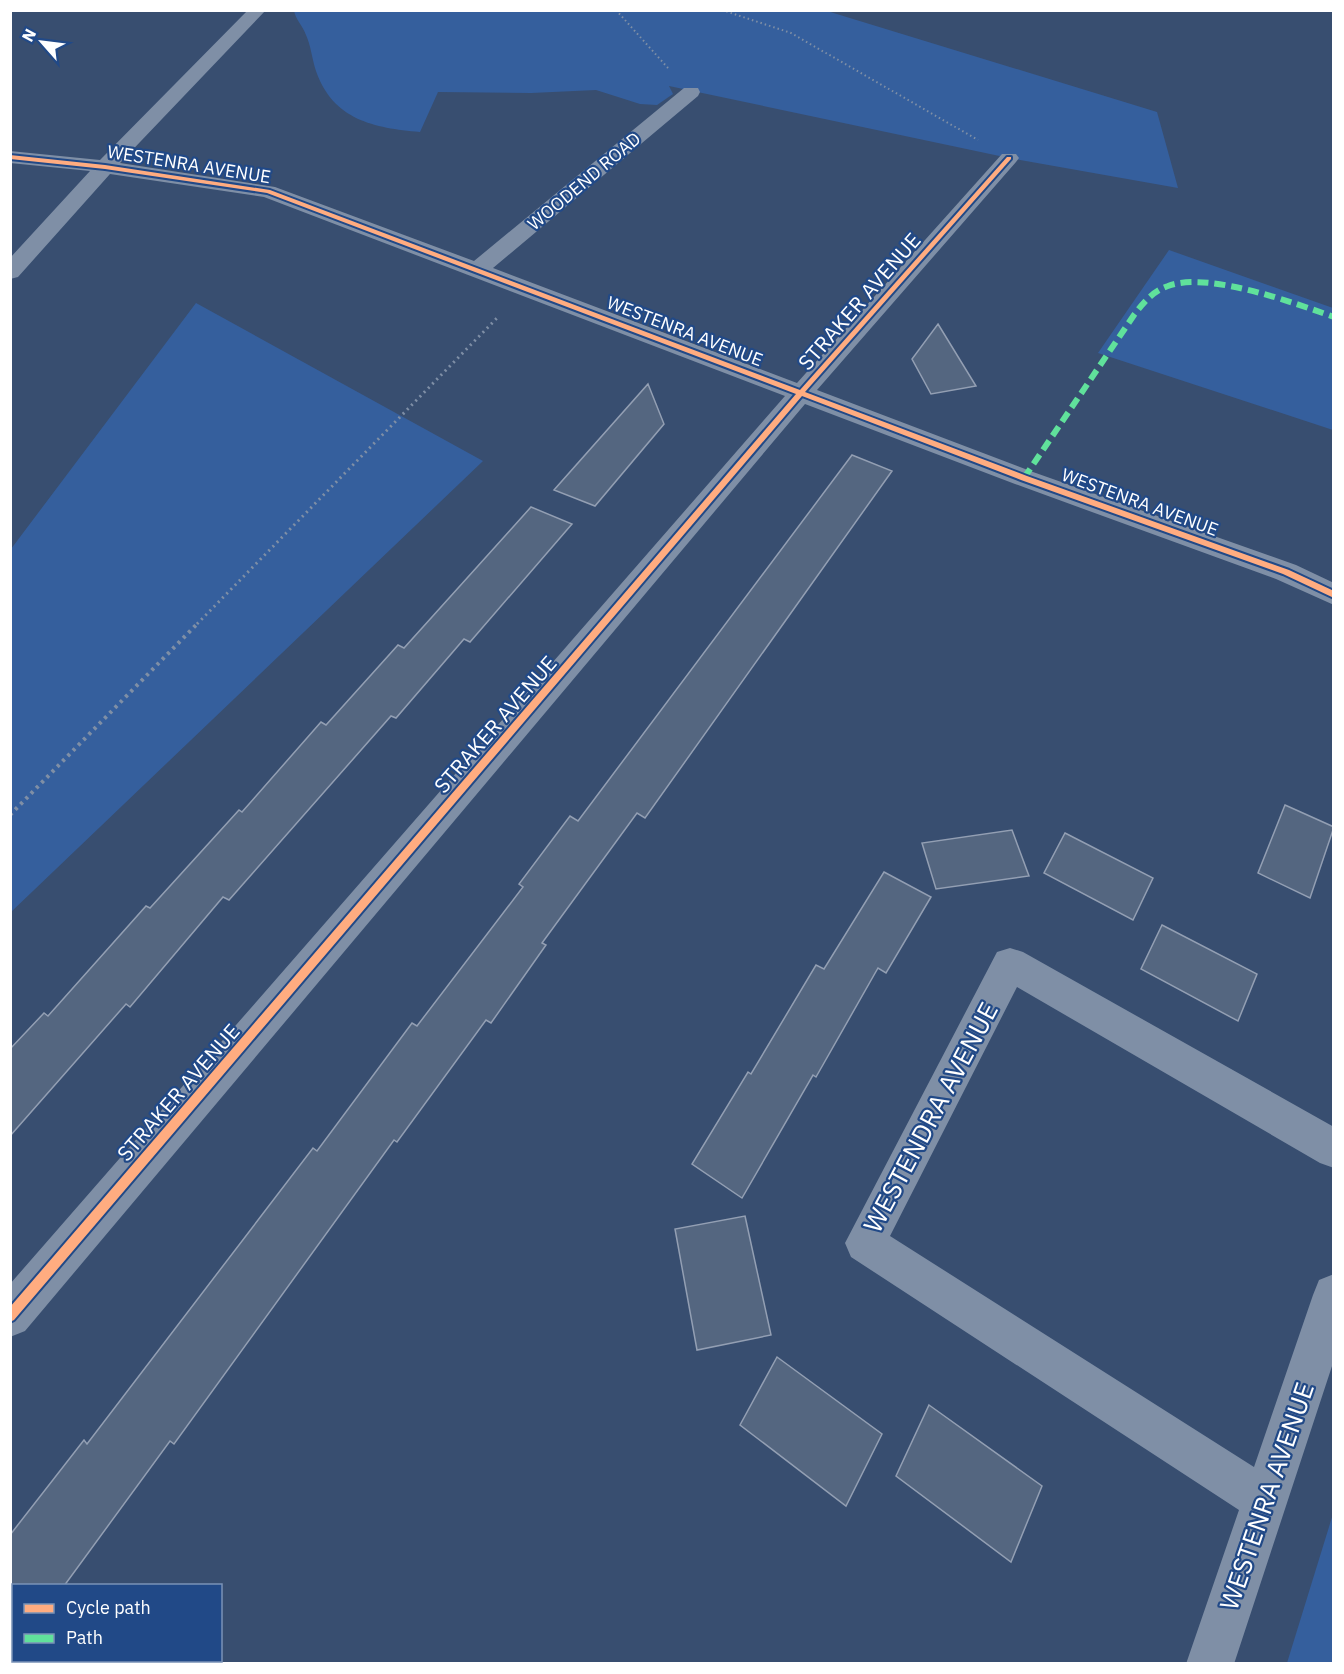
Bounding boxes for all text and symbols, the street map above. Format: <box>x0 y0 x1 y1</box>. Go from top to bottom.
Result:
north arrow <box>12 12 72 72</box>
text: N <box>17 25 40 45</box>
street label: WOODEND ROAD <box>523 127 645 235</box>
street label: WESTENRA AVENUE <box>106 140 272 188</box>
street label: STRAKER AVENUE <box>791 226 927 376</box>
street label: WESTENRA AVENUE <box>604 291 766 371</box>
street label: WESTENRA AVENUE <box>1058 463 1222 541</box>
street label: STRAKER AVENUE <box>427 649 563 799</box>
street label: WESTENDRA AVENUE <box>855 996 1005 1238</box>
street label: STRAKER AVENUE <box>110 1017 246 1167</box>
street label: WESTENRA AVENUE <box>1211 1378 1321 1614</box>
legend <box>12 1584 222 1662</box>
text: Cycle path <box>66 1596 151 1619</box>
text: Path <box>66 1626 103 1649</box>

